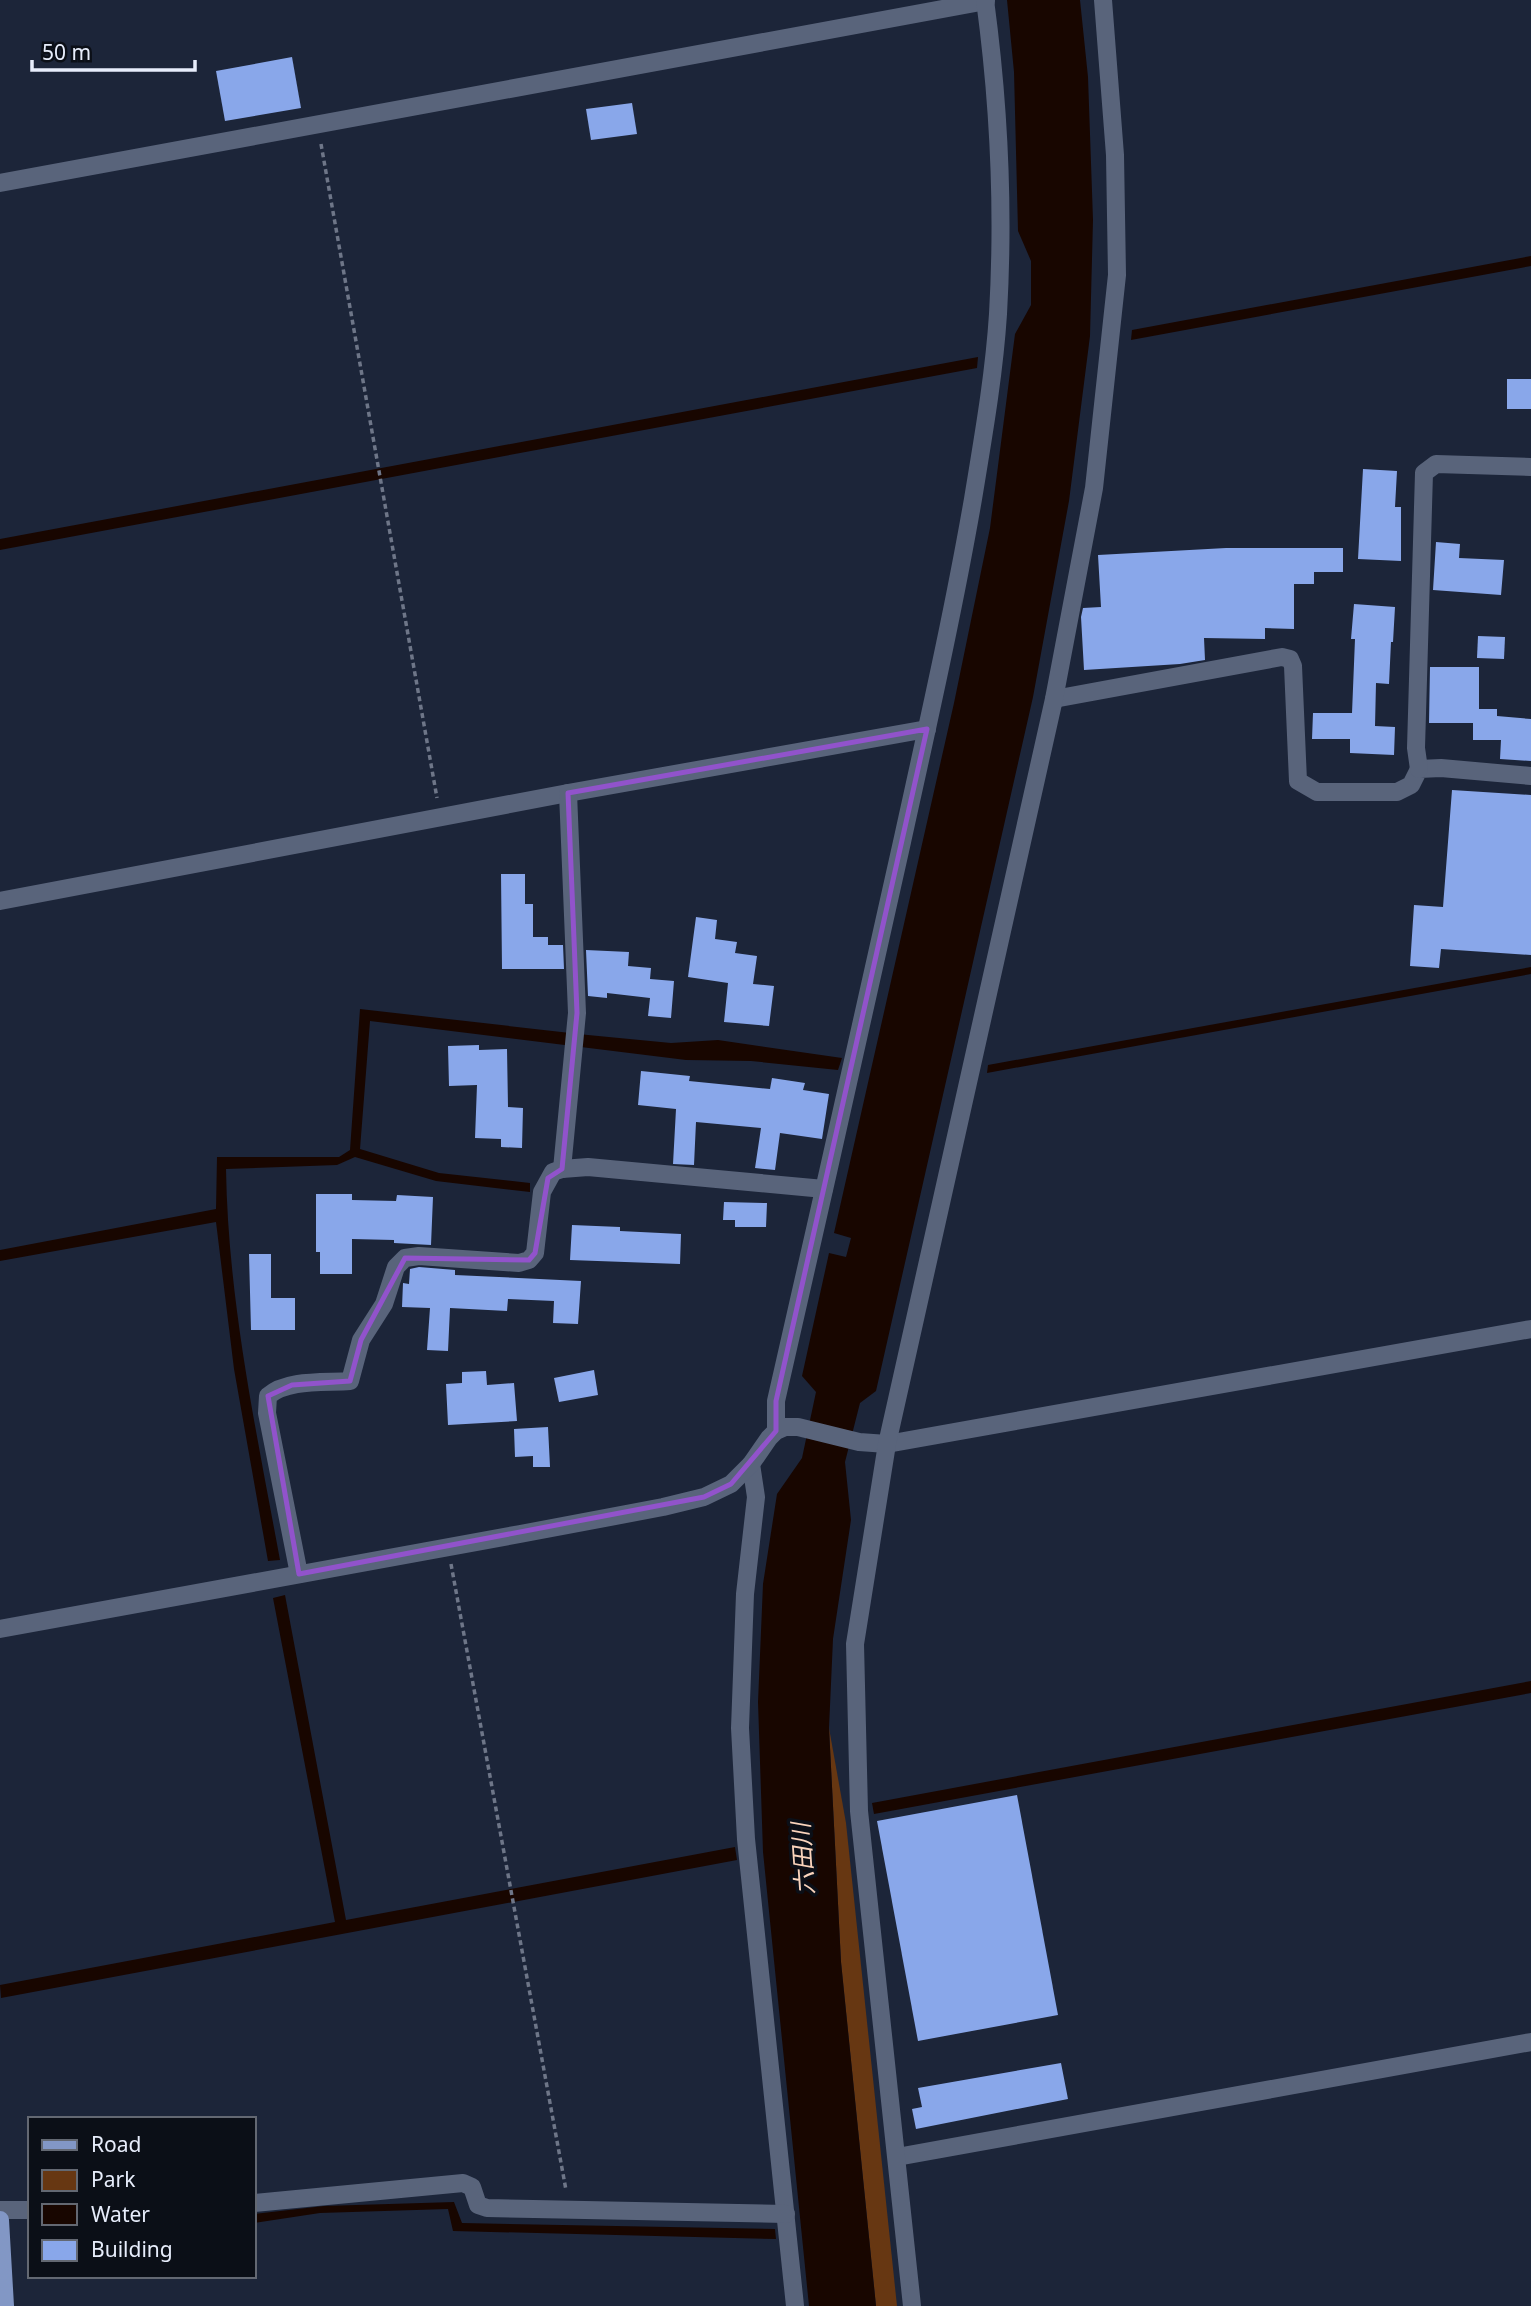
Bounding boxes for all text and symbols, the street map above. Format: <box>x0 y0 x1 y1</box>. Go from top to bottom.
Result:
scale bar <box>32 28 194 72</box>
text: 50 m <box>42 38 91 66</box>
water label: 六田川 <box>783 1819 821 1896</box>
legend <box>28 2117 256 2278</box>
text: Road <box>91 2130 141 2158</box>
text: Park <box>91 2165 136 2193</box>
text: Water <box>91 2200 150 2228</box>
text: Building <box>91 2235 173 2263</box>

